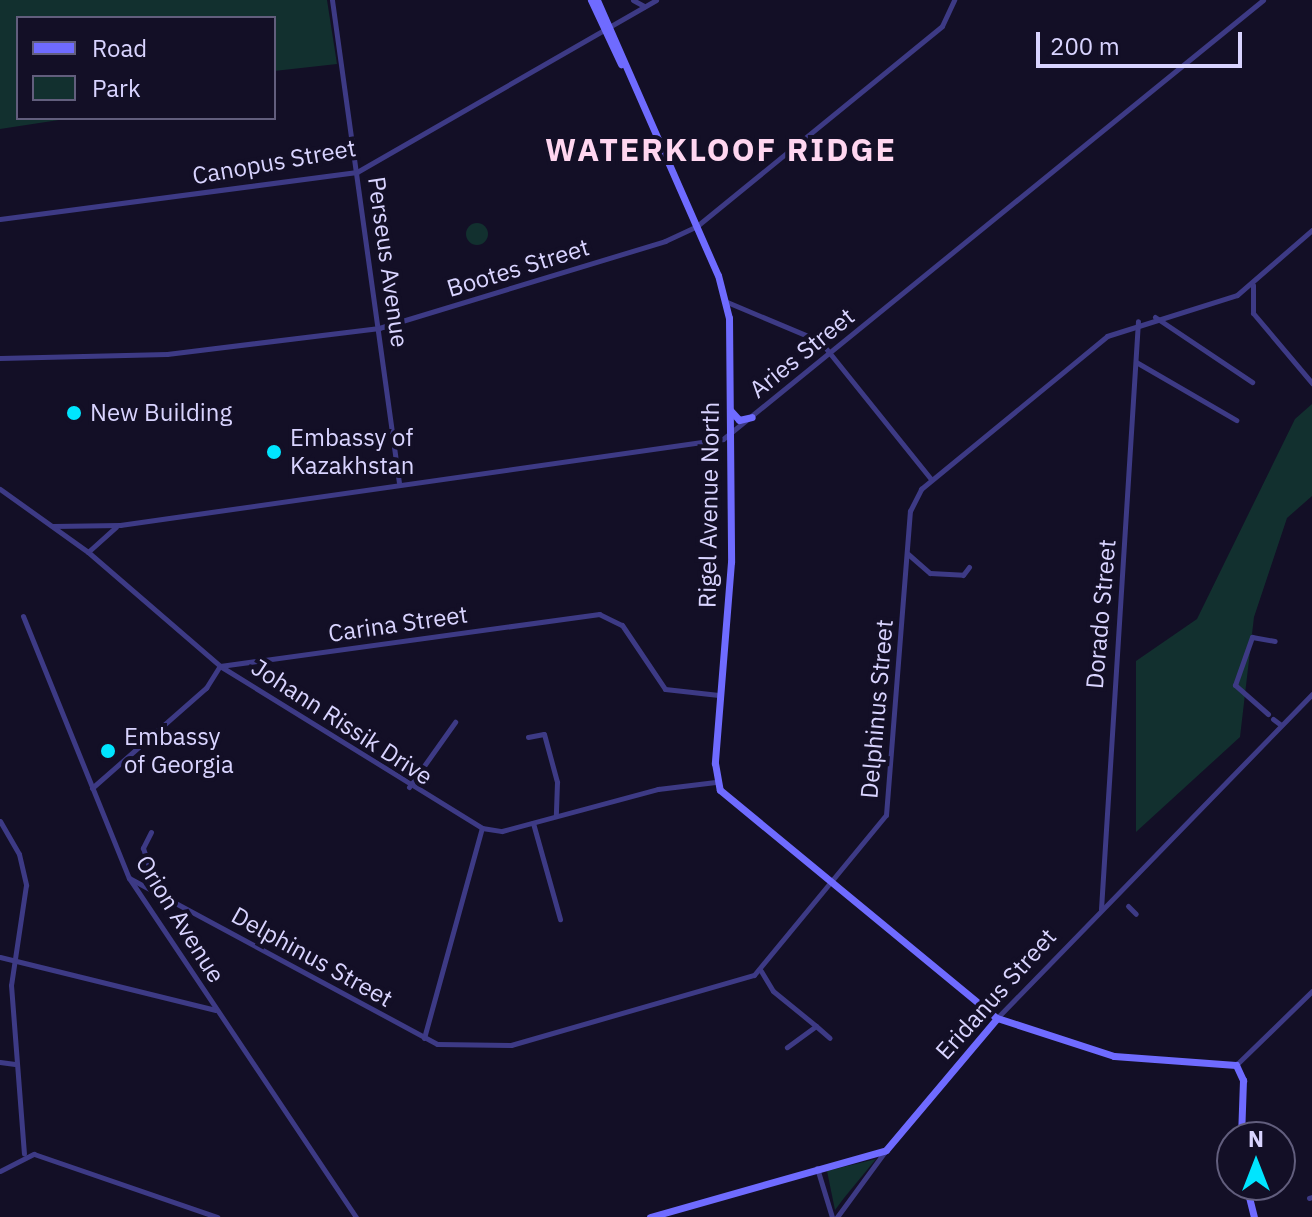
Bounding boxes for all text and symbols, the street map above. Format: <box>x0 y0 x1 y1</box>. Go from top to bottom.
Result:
legend <box>16 16 276 120</box>
scale bar <box>1040 16 1246 66</box>
text: 200 m <box>1050 30 1120 62</box>
text: Road <box>92 32 147 64</box>
text: Park <box>92 72 141 104</box>
district label: WATERKLOOF RIDGE <box>545 130 897 168</box>
street label: Canopus Street <box>190 133 358 191</box>
street label: Perseus Avenue <box>362 175 414 349</box>
street label: Bootes Street <box>443 233 593 303</box>
street label: Aries Street <box>744 302 860 404</box>
place label: New Building <box>90 399 232 427</box>
street label: Rigel Avenue North <box>693 402 725 608</box>
marker: New Building <box>65 404 83 422</box>
place label: Embassy of Kazakhstan <box>290 424 414 480</box>
marker: Embassy of Kazakhstan <box>265 443 283 461</box>
street label: Dorado Street <box>1080 538 1122 690</box>
street label: Carina Street <box>326 600 470 648</box>
street label: Delphinus Street <box>855 618 899 800</box>
street label: Johann Rissik Drive <box>246 653 438 791</box>
place label: Embassy of Georgia <box>124 723 234 779</box>
marker: Embassy of Georgia <box>99 742 117 760</box>
street label: Orion Avenue <box>129 850 231 988</box>
street label: Delphinus Street <box>226 901 398 1013</box>
street label: Eridanus Street <box>930 923 1062 1065</box>
north arrow <box>1216 1121 1296 1201</box>
text: N <box>1248 1124 1264 1153</box>

